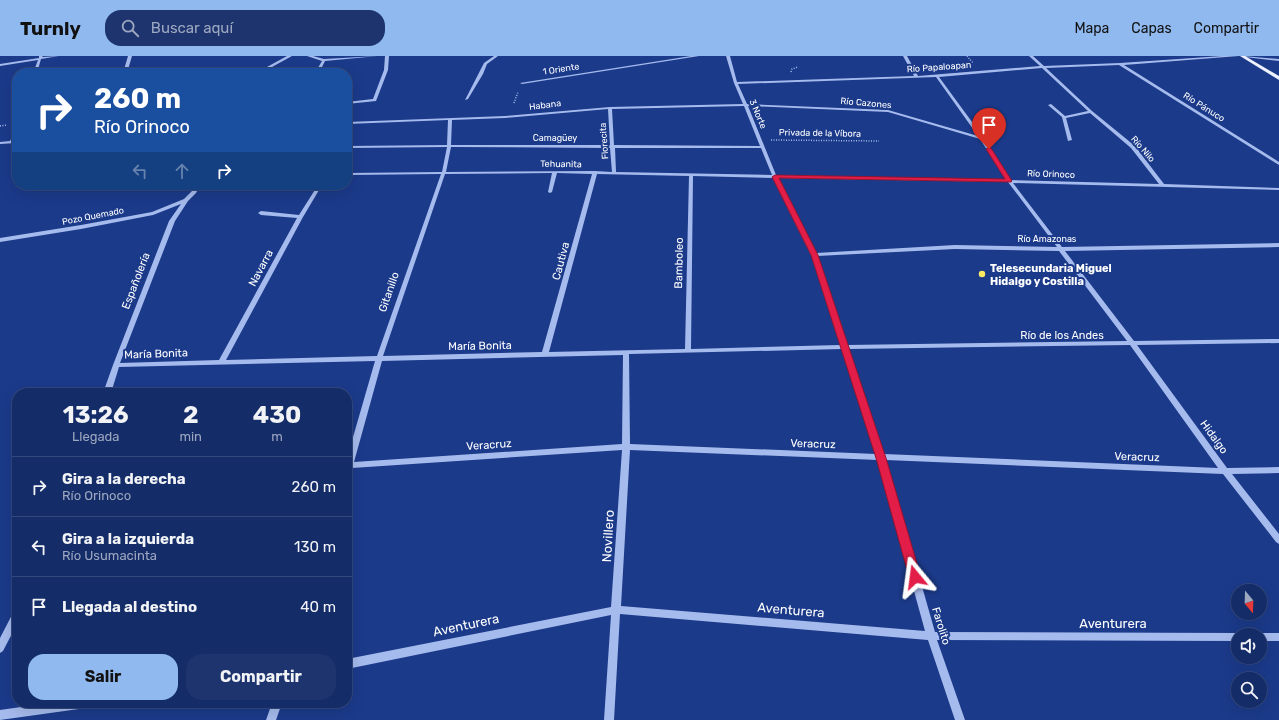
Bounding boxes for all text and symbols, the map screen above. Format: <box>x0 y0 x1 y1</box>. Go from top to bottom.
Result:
search box <box>105 10 385 46</box>
text: Turnly <box>20 17 81 40</box>
icon: search <box>119 17 141 39</box>
text: Buscar aquí <box>151 19 233 37</box>
text: Mapa <box>1074 20 1109 37</box>
text: Capas <box>1131 20 1172 37</box>
text: Compartir <box>1194 20 1259 37</box>
street label: Río Papaloapan <box>906 60 972 74</box>
street label: 1 Oriente <box>542 61 580 77</box>
text: 260 m <box>94 82 181 115</box>
icon: right <box>28 84 80 136</box>
street label: Río Pánuco <box>1181 90 1227 124</box>
street label: Río Cazones <box>840 96 892 110</box>
street label: Habana <box>528 98 562 112</box>
street label: 3 Norte <box>747 98 769 130</box>
pin <box>972 108 1006 149</box>
icon: arrive <box>978 114 1000 136</box>
text: Río Orinoco <box>94 116 190 138</box>
street label: Florecita <box>598 122 610 160</box>
street label: Privada de la Víbora <box>779 127 861 139</box>
street label: Camagüey <box>533 133 577 143</box>
street label: Río Nilo <box>1129 134 1157 164</box>
street label: Tehuanita <box>540 159 582 169</box>
icon: left <box>129 160 151 182</box>
icon: ahead <box>171 160 193 182</box>
icon: right <box>213 160 235 182</box>
street label: Río Orinoco <box>1027 168 1075 180</box>
street label: Pozo Quemado <box>61 205 125 227</box>
street label: Río Amazonas <box>1018 234 1077 244</box>
street label: Bamboleo <box>672 237 686 289</box>
street label: Cautiva <box>550 241 572 281</box>
street label: Navarra <box>246 247 276 289</box>
street label: Españolería <box>119 251 153 311</box>
place label: Telesecundaria Miguel Hidalgo y Costilla <box>990 262 1112 288</box>
marker: Telesecundaria Miguel Hidalgo y Costilla <box>977 269 987 279</box>
street label: Gitanillo <box>376 270 402 314</box>
street label: Río de los Andes <box>1020 329 1104 342</box>
street label: María Bonita <box>448 339 512 353</box>
street label: María Bonita <box>124 346 188 362</box>
text: 13:26 <box>63 401 129 429</box>
text: 2 <box>183 401 199 429</box>
text: 430 <box>253 401 301 429</box>
street label: Hidalgo <box>1197 418 1231 456</box>
text: Llegada <box>72 429 120 444</box>
text: min <box>179 429 202 444</box>
text: m <box>271 429 283 444</box>
street label: Veracruz <box>466 437 513 453</box>
street label: Veracruz <box>790 437 836 451</box>
street label: Veracruz <box>1114 450 1160 464</box>
text: Gira a la derecha <box>62 470 186 488</box>
icon: right <box>28 476 50 498</box>
text: 260 m <box>292 478 336 496</box>
text: Río Orinoco <box>62 488 131 503</box>
street label: Novillero <box>599 509 617 563</box>
text: Gira a la izquierda <box>62 530 194 548</box>
icon: left <box>28 536 50 558</box>
text: 130 m <box>294 538 336 556</box>
text: Río Usumacinta <box>62 548 157 563</box>
position arrow <box>894 556 936 598</box>
north arrow <box>1231 584 1267 620</box>
map controls <box>1231 584 1267 708</box>
icon: arrive <box>28 596 50 618</box>
text: Llegada al destino <box>62 598 197 616</box>
text: 40 m <box>300 598 336 616</box>
street label: Aventurera <box>757 600 825 620</box>
street label: Farolito <box>929 606 953 646</box>
street label: Aventurera <box>432 611 500 639</box>
street label: Aventurera <box>1079 616 1147 631</box>
button: sound <box>1231 628 1267 664</box>
button: Salir <box>28 654 178 700</box>
button: Compartir <box>186 654 336 700</box>
button: search <box>1231 672 1267 708</box>

